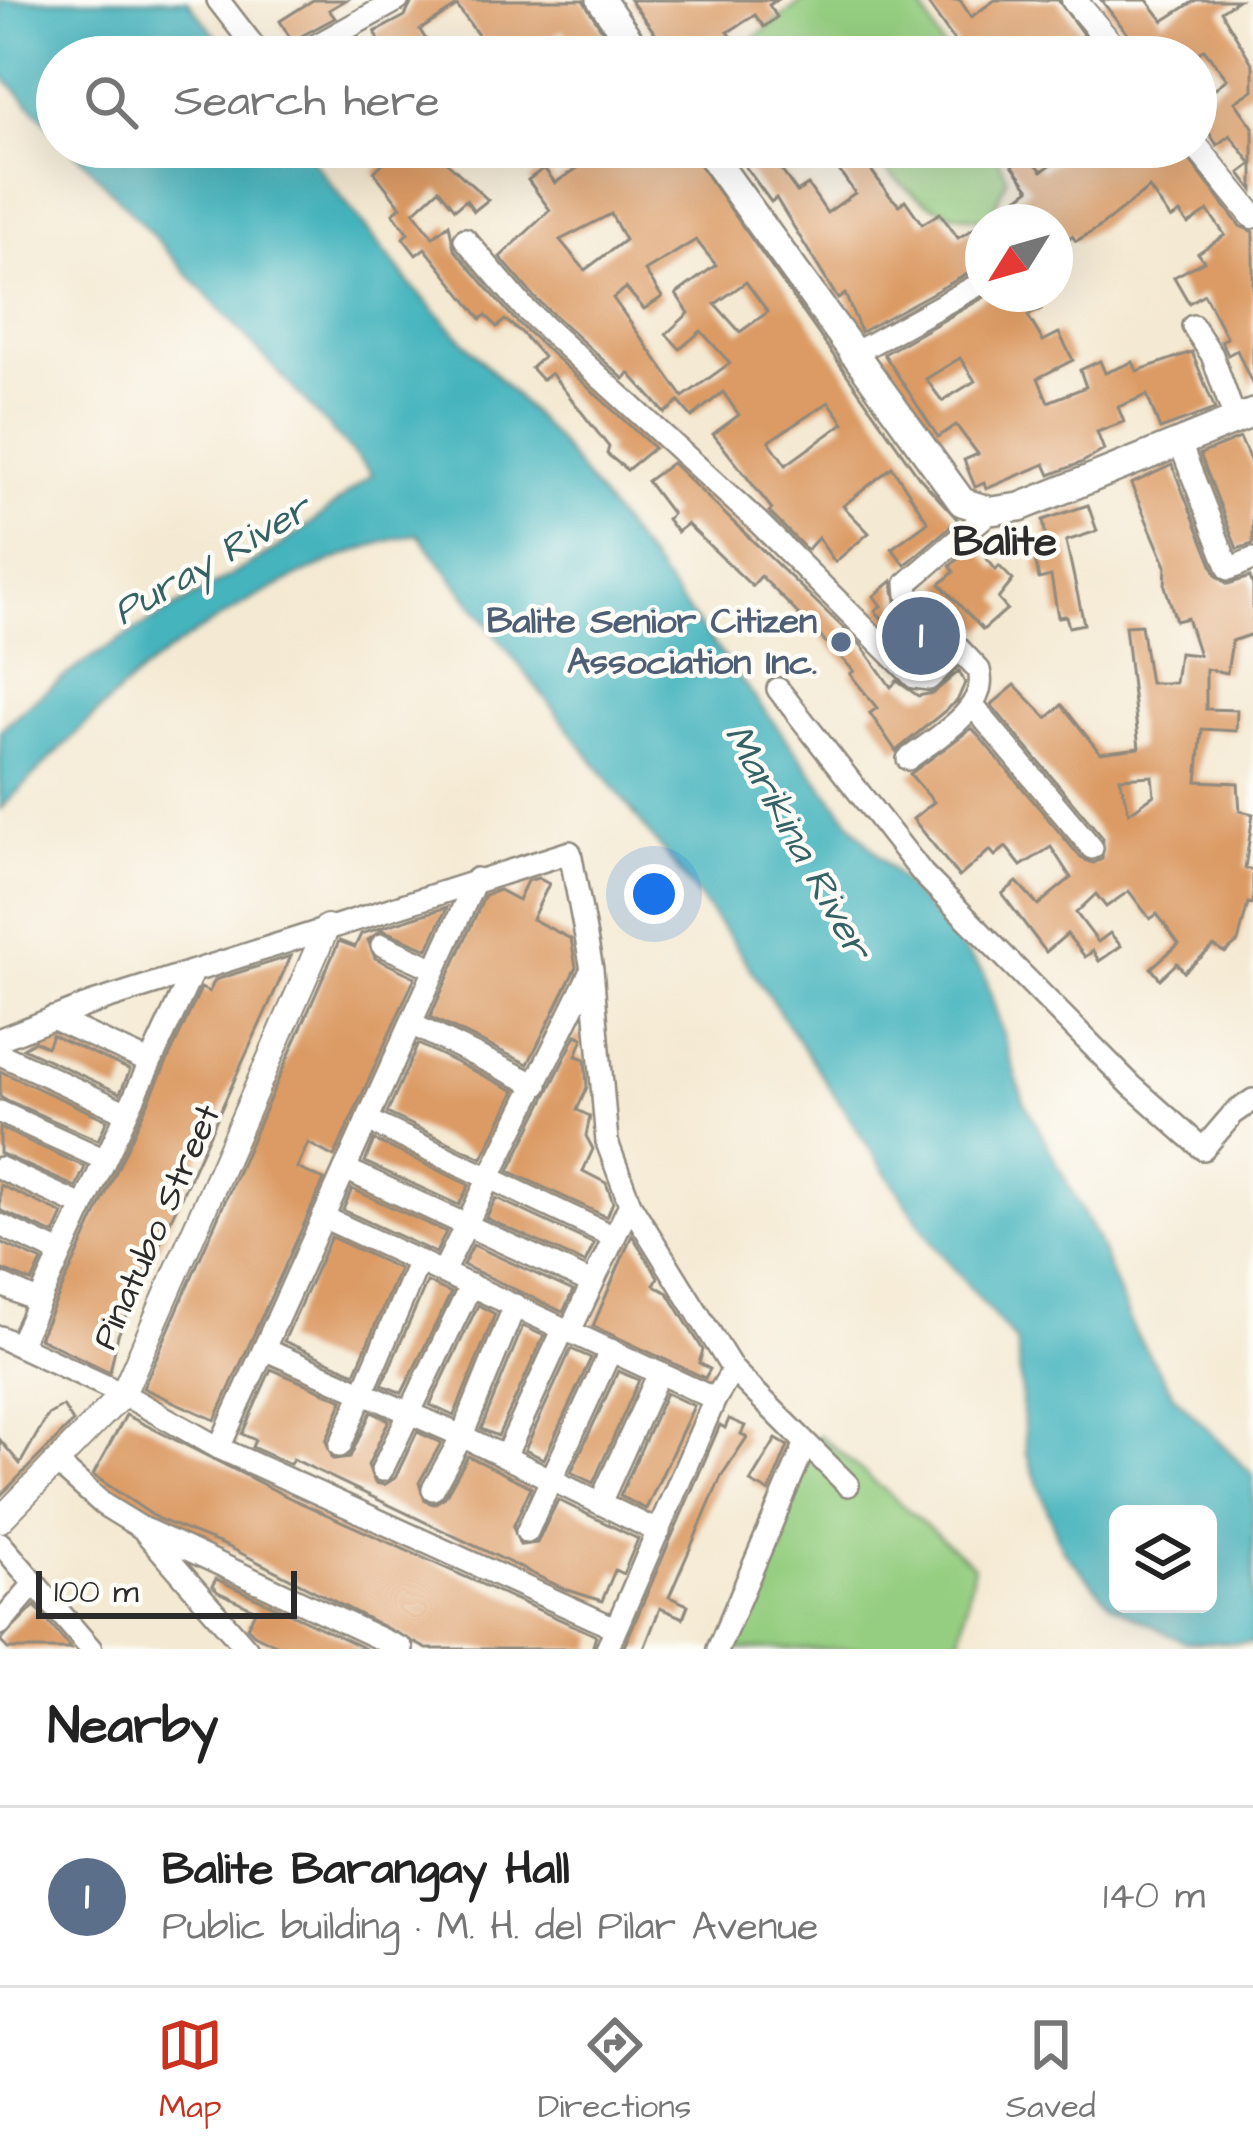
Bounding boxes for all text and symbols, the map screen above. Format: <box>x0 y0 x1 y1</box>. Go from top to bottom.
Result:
search box <box>36 36 1217 168</box>
icon: search <box>78 69 144 135</box>
text: Search here <box>174 71 440 133</box>
north arrow <box>965 204 1073 312</box>
water label: Puray River <box>103 481 324 640</box>
district label: Balite <box>953 514 1057 572</box>
pin: 1 <box>882 591 960 681</box>
place label: Balite Senior Citizen Association Inc. <box>487 596 817 688</box>
marker: Balite Senior Citizen Association Inc. <box>828 629 854 655</box>
water label: Marikina River <box>710 715 886 972</box>
your location <box>624 864 684 924</box>
street label: Pinatubo Street <box>80 1096 234 1358</box>
map controls <box>1109 1505 1217 1613</box>
button: layers <box>1109 1505 1217 1613</box>
scale bar <box>36 1565 297 1618</box>
text: 100 m <box>54 1569 139 1615</box>
text: Nearby <box>48 1692 218 1763</box>
text: Balite Barangay Hall <box>162 1839 570 1901</box>
text: 1 <box>85 1870 90 1924</box>
text: 140 m <box>1103 1870 1205 1924</box>
text: Public building · M. H. del Pilar Avenue <box>162 1901 818 1955</box>
tab: Map <box>157 2012 223 2130</box>
tab: Directions <box>538 2012 691 2130</box>
tab: Saved <box>1006 2012 1096 2130</box>

